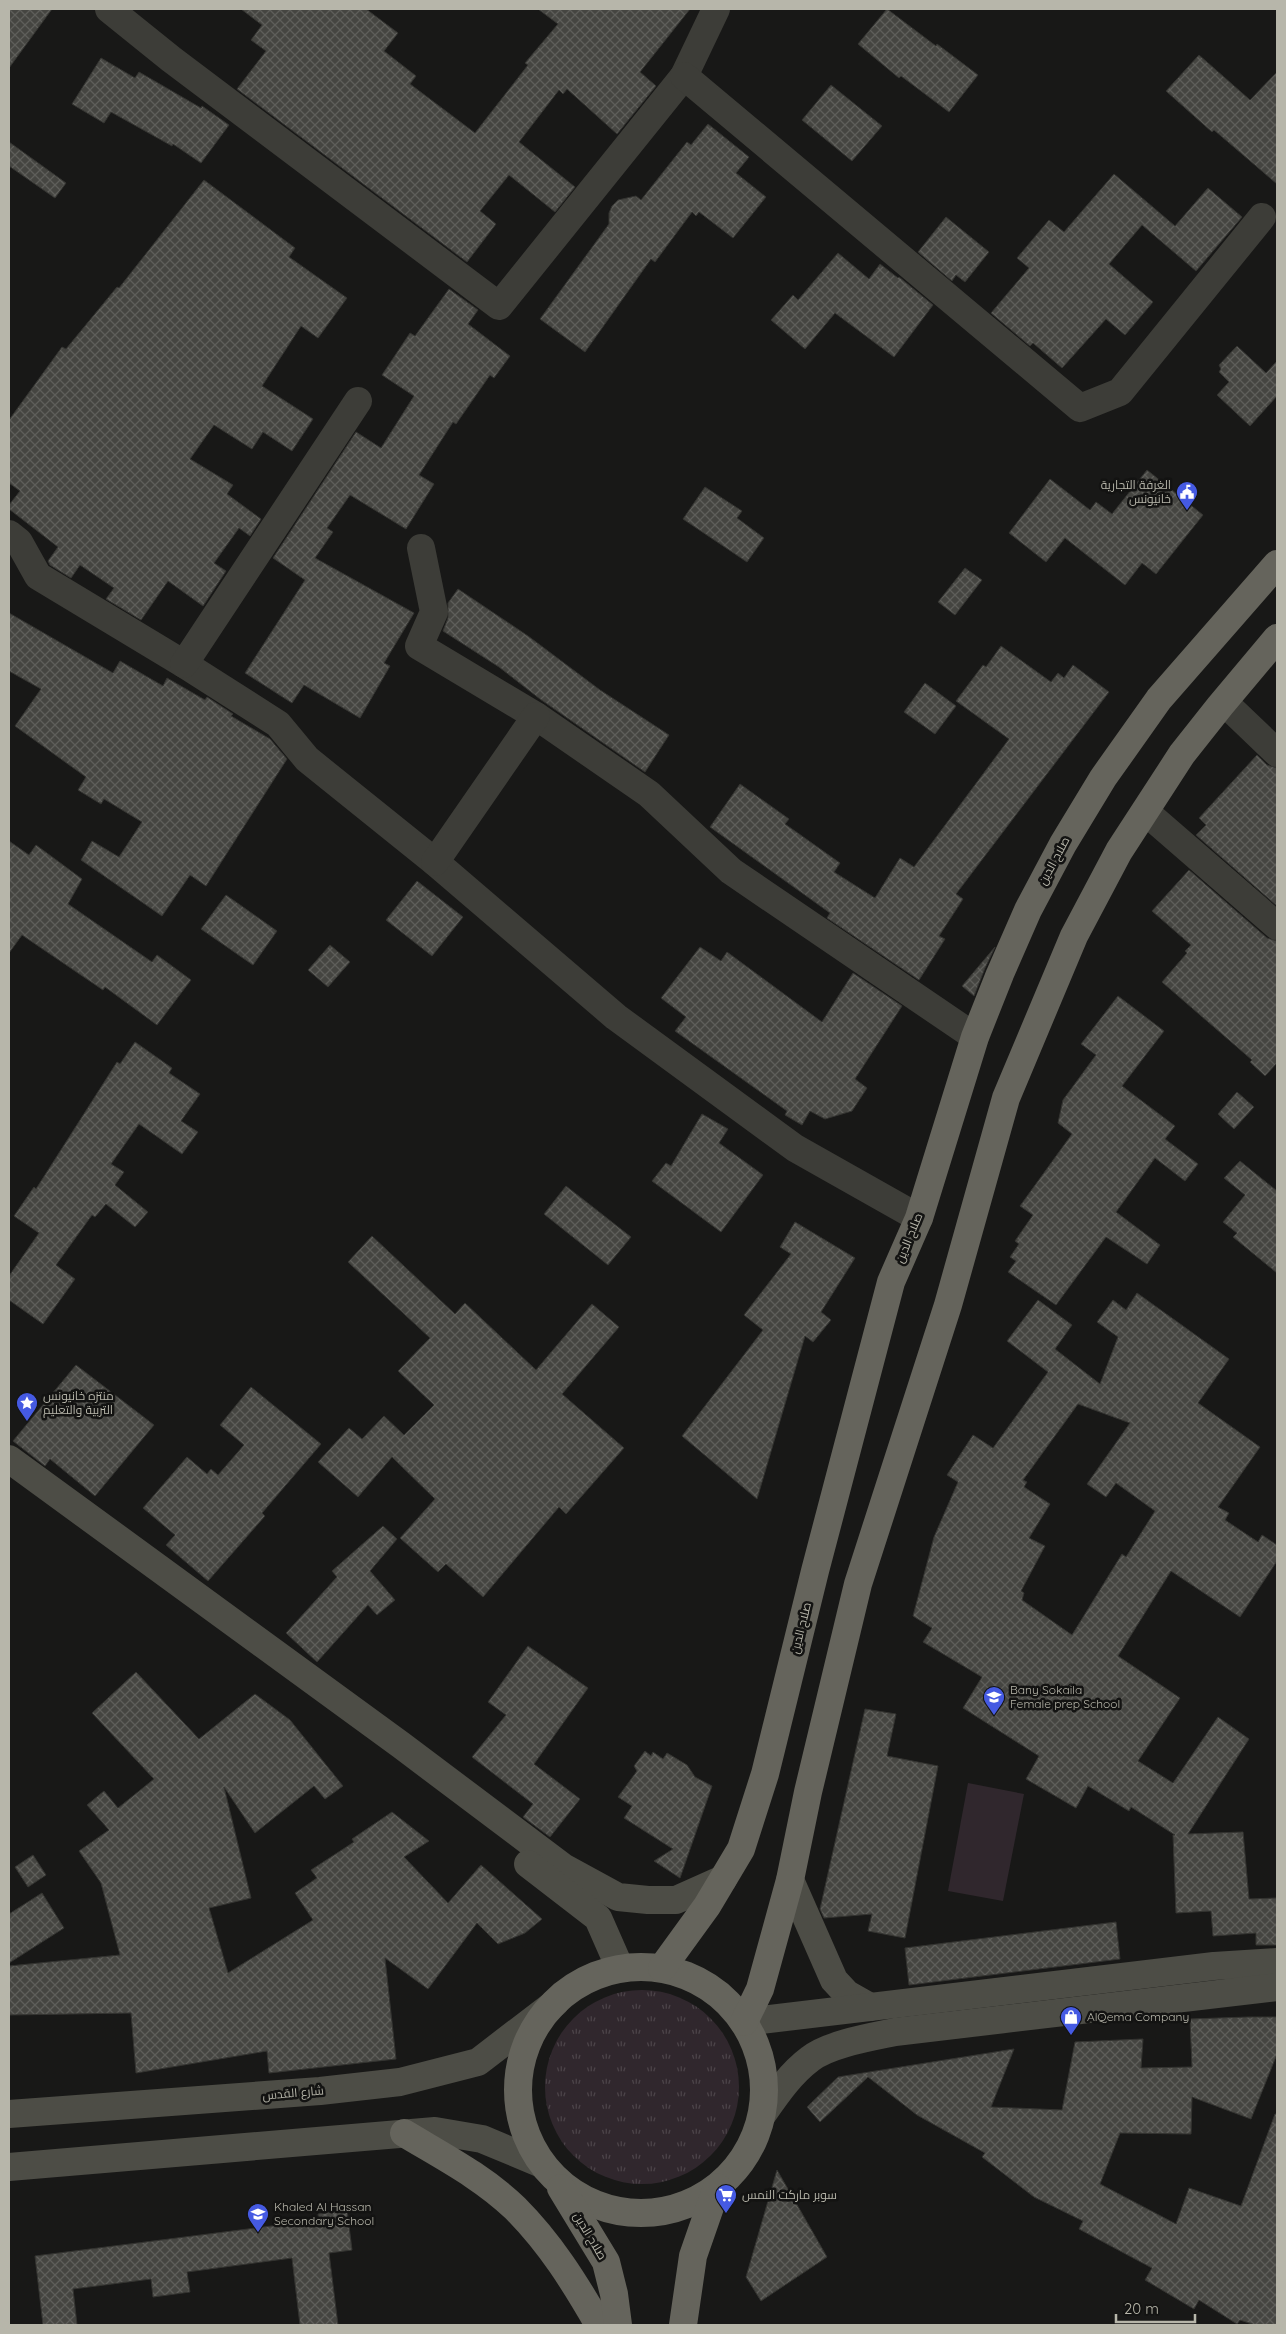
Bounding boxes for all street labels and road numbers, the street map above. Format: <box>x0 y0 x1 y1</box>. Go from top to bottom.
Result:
street label: صلاح الدين <box>1035 834 1073 888</box>
street label: صلاح الدين <box>892 1211 926 1265</box>
street label: صلاح الدين <box>787 1601 815 1655</box>
street label: شارع القدس <box>262 2082 324 2104</box>
street label: صلاح الدين <box>570 2209 610 2263</box>

